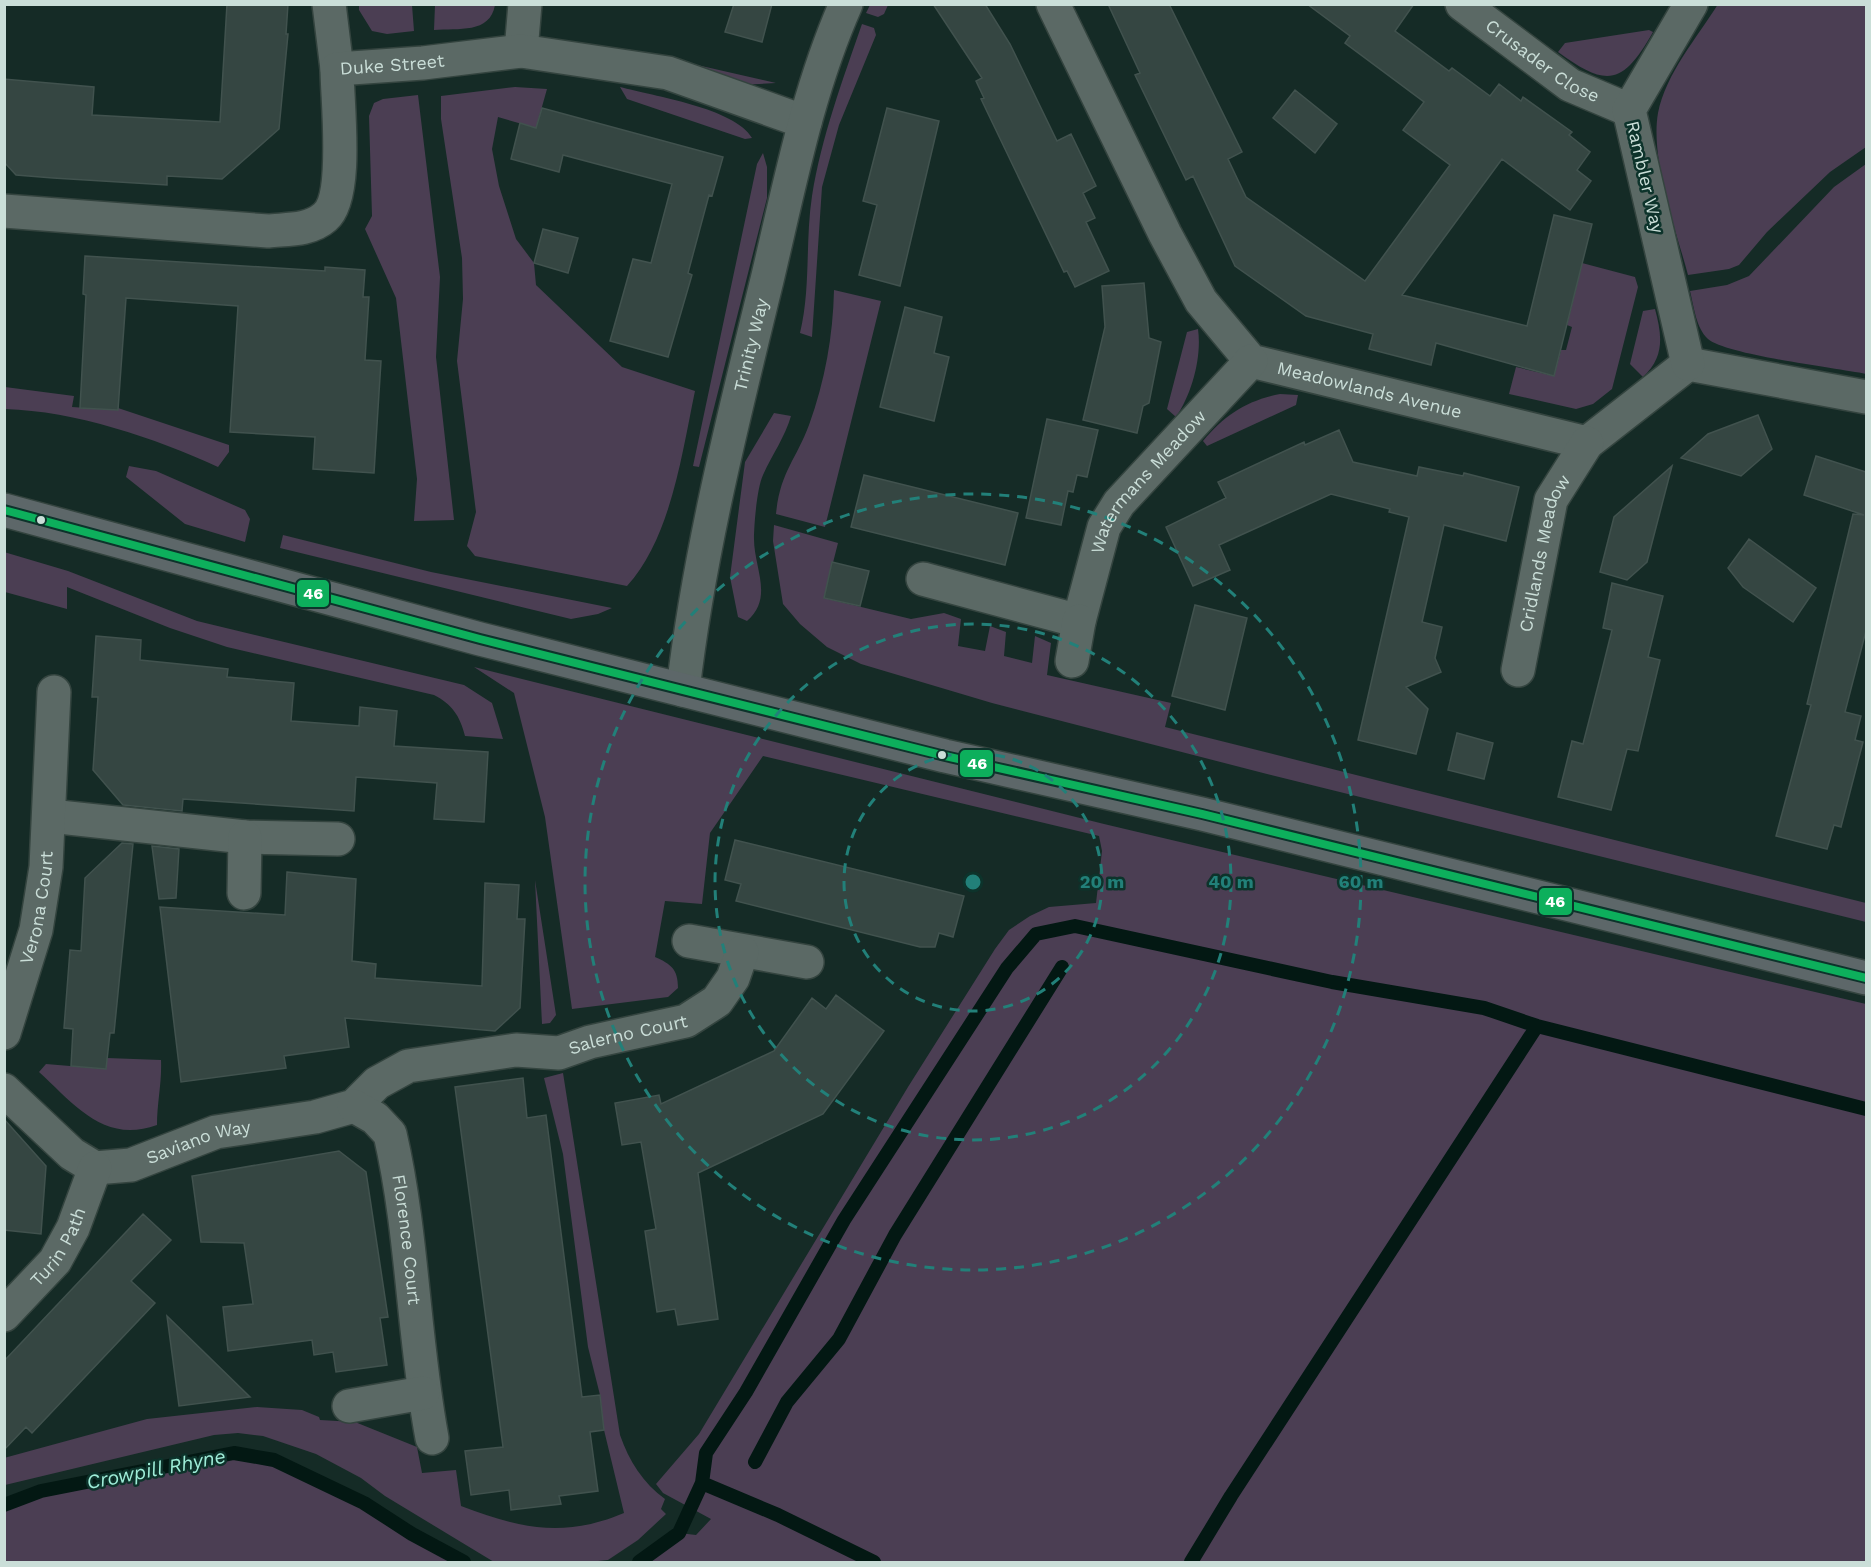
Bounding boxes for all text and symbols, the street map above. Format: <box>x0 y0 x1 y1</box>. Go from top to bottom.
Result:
street label: Crusader Close <box>1482 14 1603 106</box>
street label: Duke Street <box>339 49 446 79</box>
street label: Rambler Way <box>1622 119 1669 236</box>
street label: Trinity Way <box>729 295 772 394</box>
street label: Meadowlands Avenue <box>1275 357 1464 422</box>
street label: Watermans Meadow <box>1086 405 1210 556</box>
street label: Cridlands Meadow <box>1515 470 1574 634</box>
unlabelled marker <box>35 514 47 526</box>
line badge: 46 <box>296 579 330 608</box>
text: 46 <box>303 584 323 603</box>
unlabelled marker <box>936 749 948 761</box>
line badge: 46 <box>959 749 994 778</box>
text: 46 <box>967 754 987 773</box>
street label: Verona Court <box>15 850 57 967</box>
text: 20 m <box>1080 871 1124 892</box>
text: 40 m <box>1208 871 1254 892</box>
text: 60 m <box>1339 871 1383 892</box>
centre of rings <box>963 872 983 892</box>
line badge: 46 <box>1538 887 1573 916</box>
text: 46 <box>1545 892 1565 911</box>
street label: Salerno Court <box>565 1010 690 1059</box>
street label: Saviano Way <box>143 1116 253 1168</box>
street label: Florence Court <box>388 1173 425 1306</box>
street label: Turin Path <box>26 1204 90 1291</box>
water label: Crowpill Rhyne <box>84 1444 228 1494</box>

